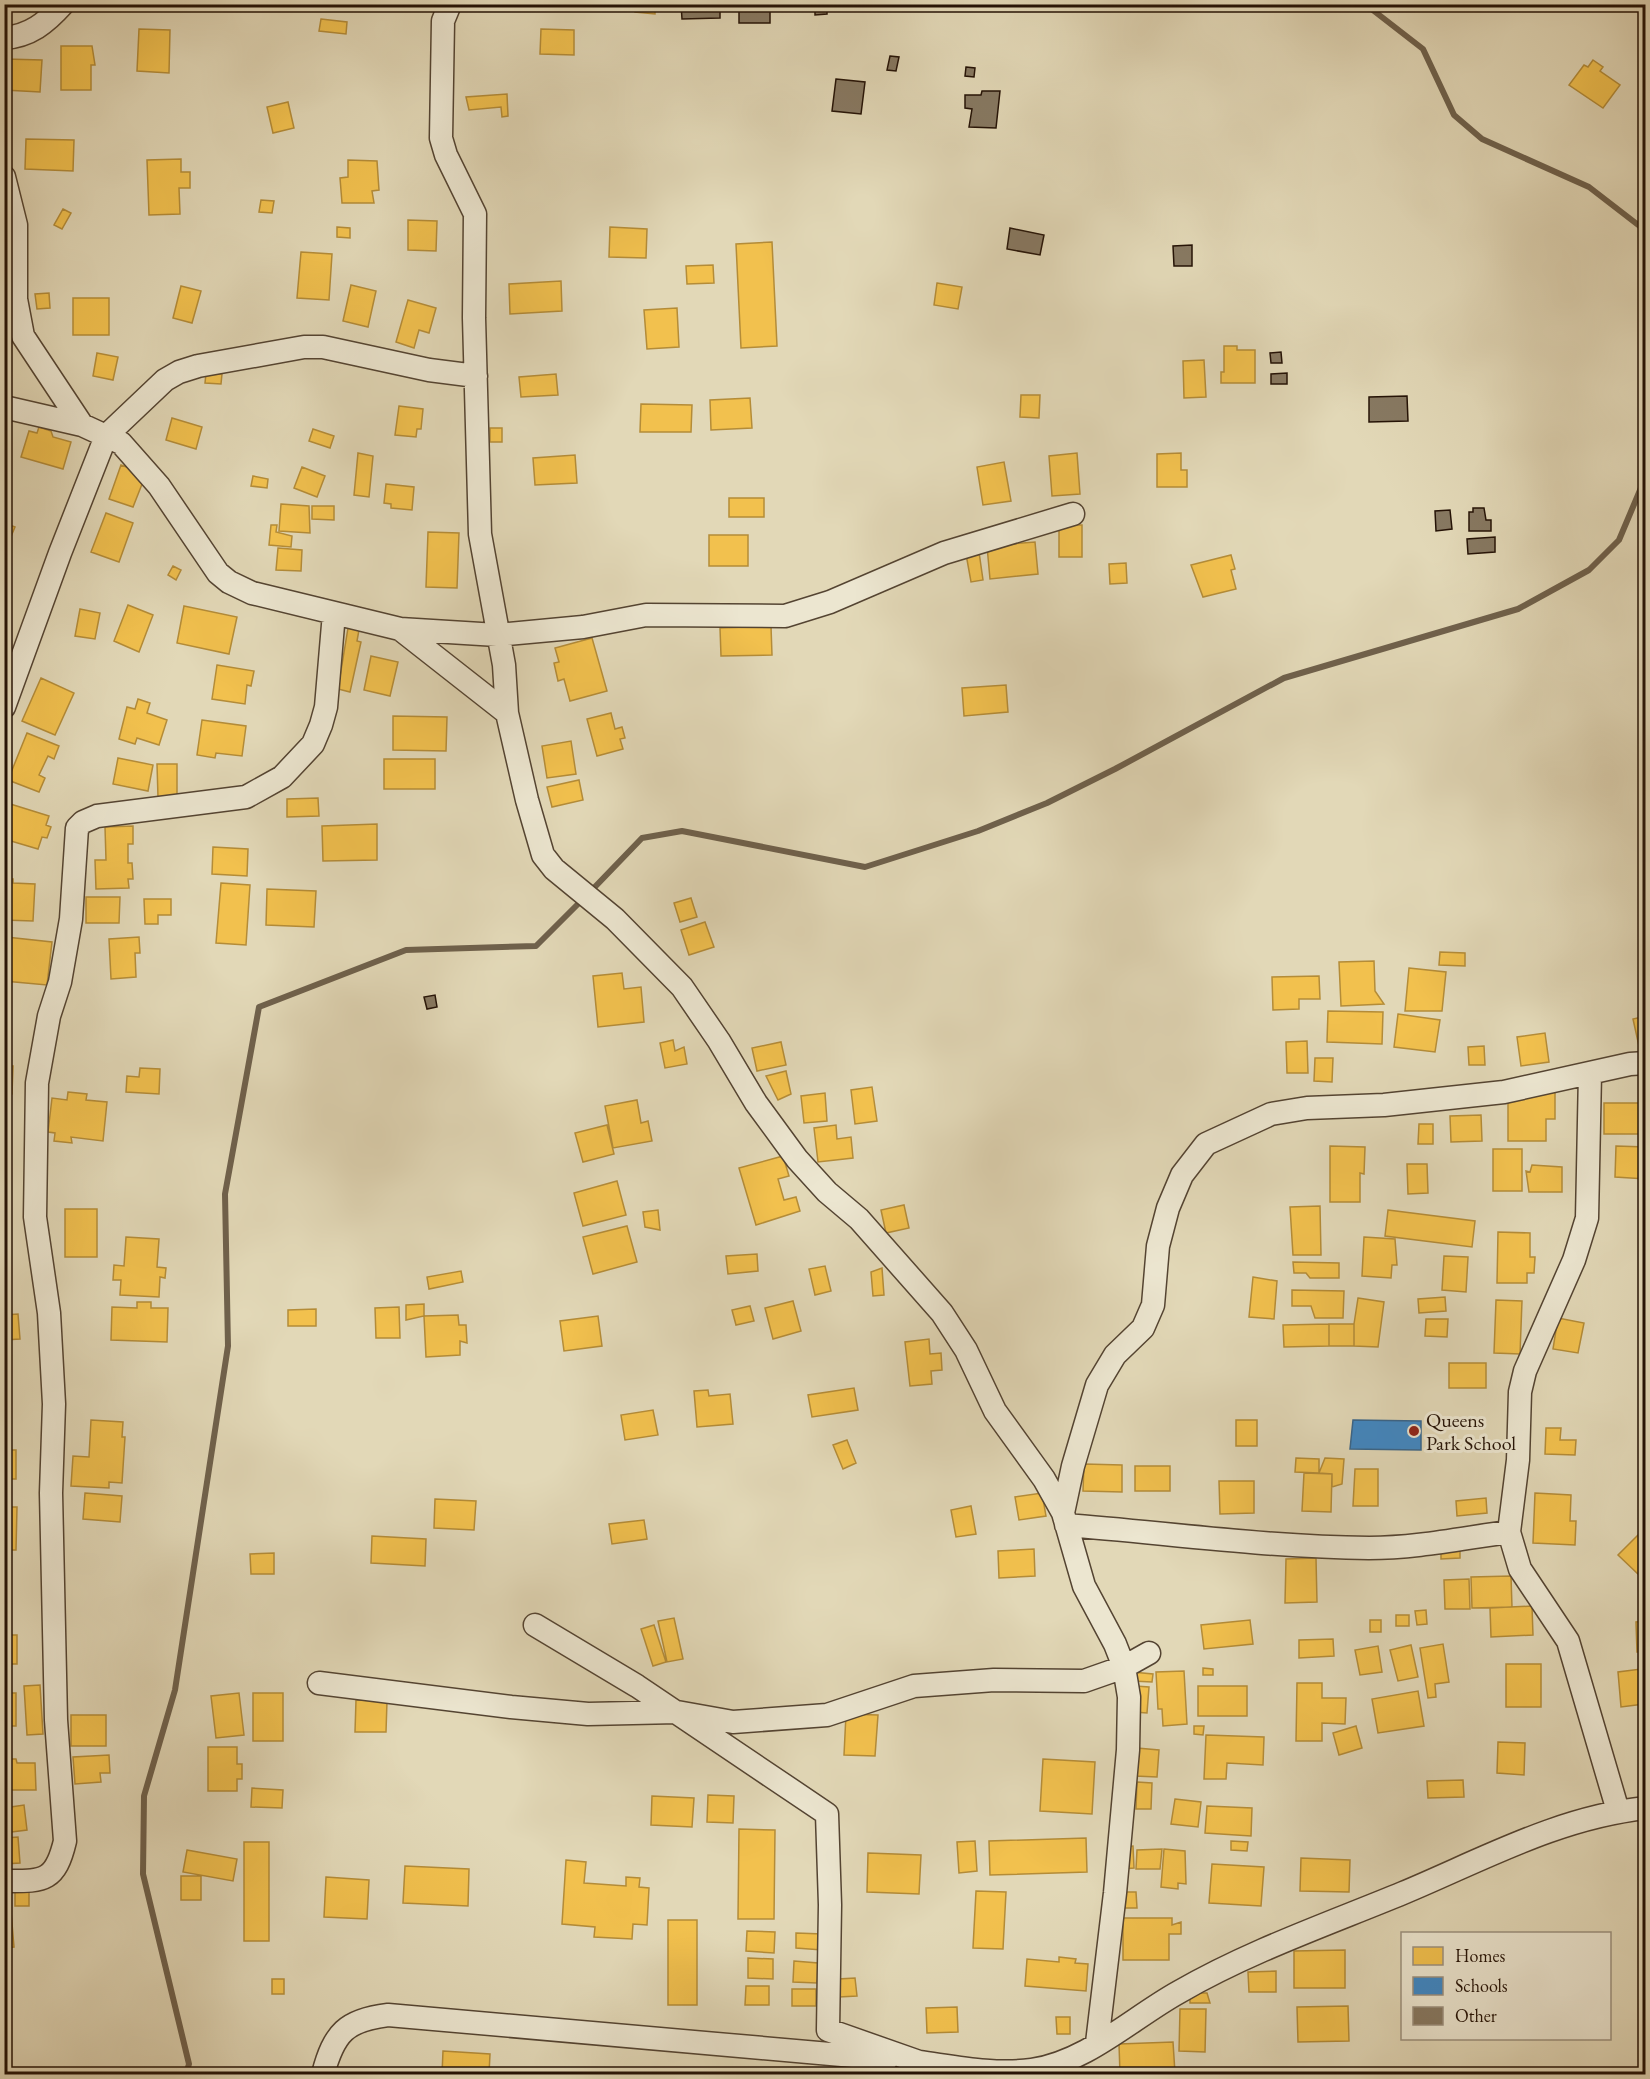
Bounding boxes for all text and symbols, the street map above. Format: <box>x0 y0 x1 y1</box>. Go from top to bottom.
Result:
place label: Queens Park School <box>1426 1407 1516 1456</box>
marker: Queens Park School <box>1407 1424 1421 1438</box>
legend <box>1401 1932 1611 2040</box>
text: Homes <box>1455 1944 1506 1967</box>
text: Schools <box>1455 1974 1508 1997</box>
text: Other <box>1455 2004 1497 2027</box>

